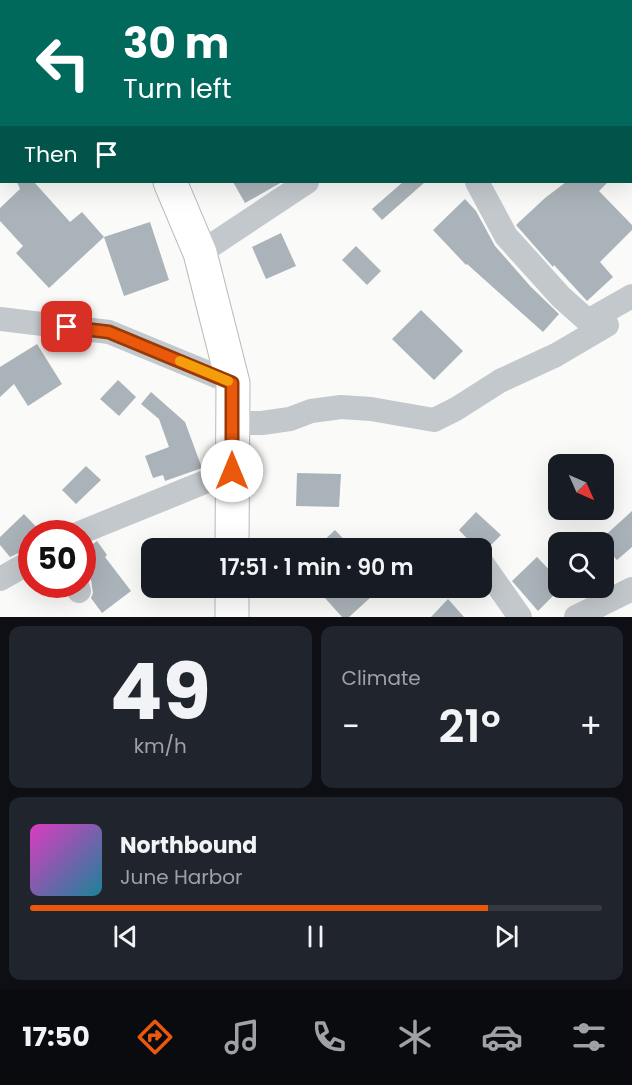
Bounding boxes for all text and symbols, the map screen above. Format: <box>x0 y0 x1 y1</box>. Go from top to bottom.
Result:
text: 30 m <box>123 14 229 73</box>
icon: left <box>24 24 102 102</box>
text: Turn left <box>123 70 232 107</box>
icon: arrive <box>90 138 123 171</box>
text: Then <box>24 139 78 170</box>
pin <box>41 301 92 352</box>
icon: arrive <box>50 310 83 343</box>
position arrow <box>200 439 264 503</box>
north arrow <box>548 454 614 520</box>
map controls <box>548 454 614 598</box>
speed limit sign: 50 <box>18 520 96 598</box>
button: search <box>548 532 614 598</box>
text: 17:51 · 1 min · 90 m <box>220 552 413 583</box>
text: 49 <box>110 637 211 746</box>
text: Climate <box>342 664 421 692</box>
text: 21° <box>439 695 501 758</box>
text: − <box>342 703 360 750</box>
text: + <box>579 703 602 750</box>
text: km/h <box>134 732 187 760</box>
text: Northbound <box>120 830 257 861</box>
text: June Harbor <box>120 863 243 891</box>
icon: previous <box>109 920 142 953</box>
icon: pause <box>299 920 332 953</box>
icon: next <box>490 920 523 953</box>
icon: directions <box>134 1016 176 1058</box>
icon: music <box>221 1016 263 1058</box>
icon: phone <box>308 1016 350 1058</box>
icon: climate <box>394 1016 436 1058</box>
icon: car <box>481 1016 523 1058</box>
icon: filters <box>568 1016 610 1058</box>
text: 17:50 <box>22 1018 90 1055</box>

